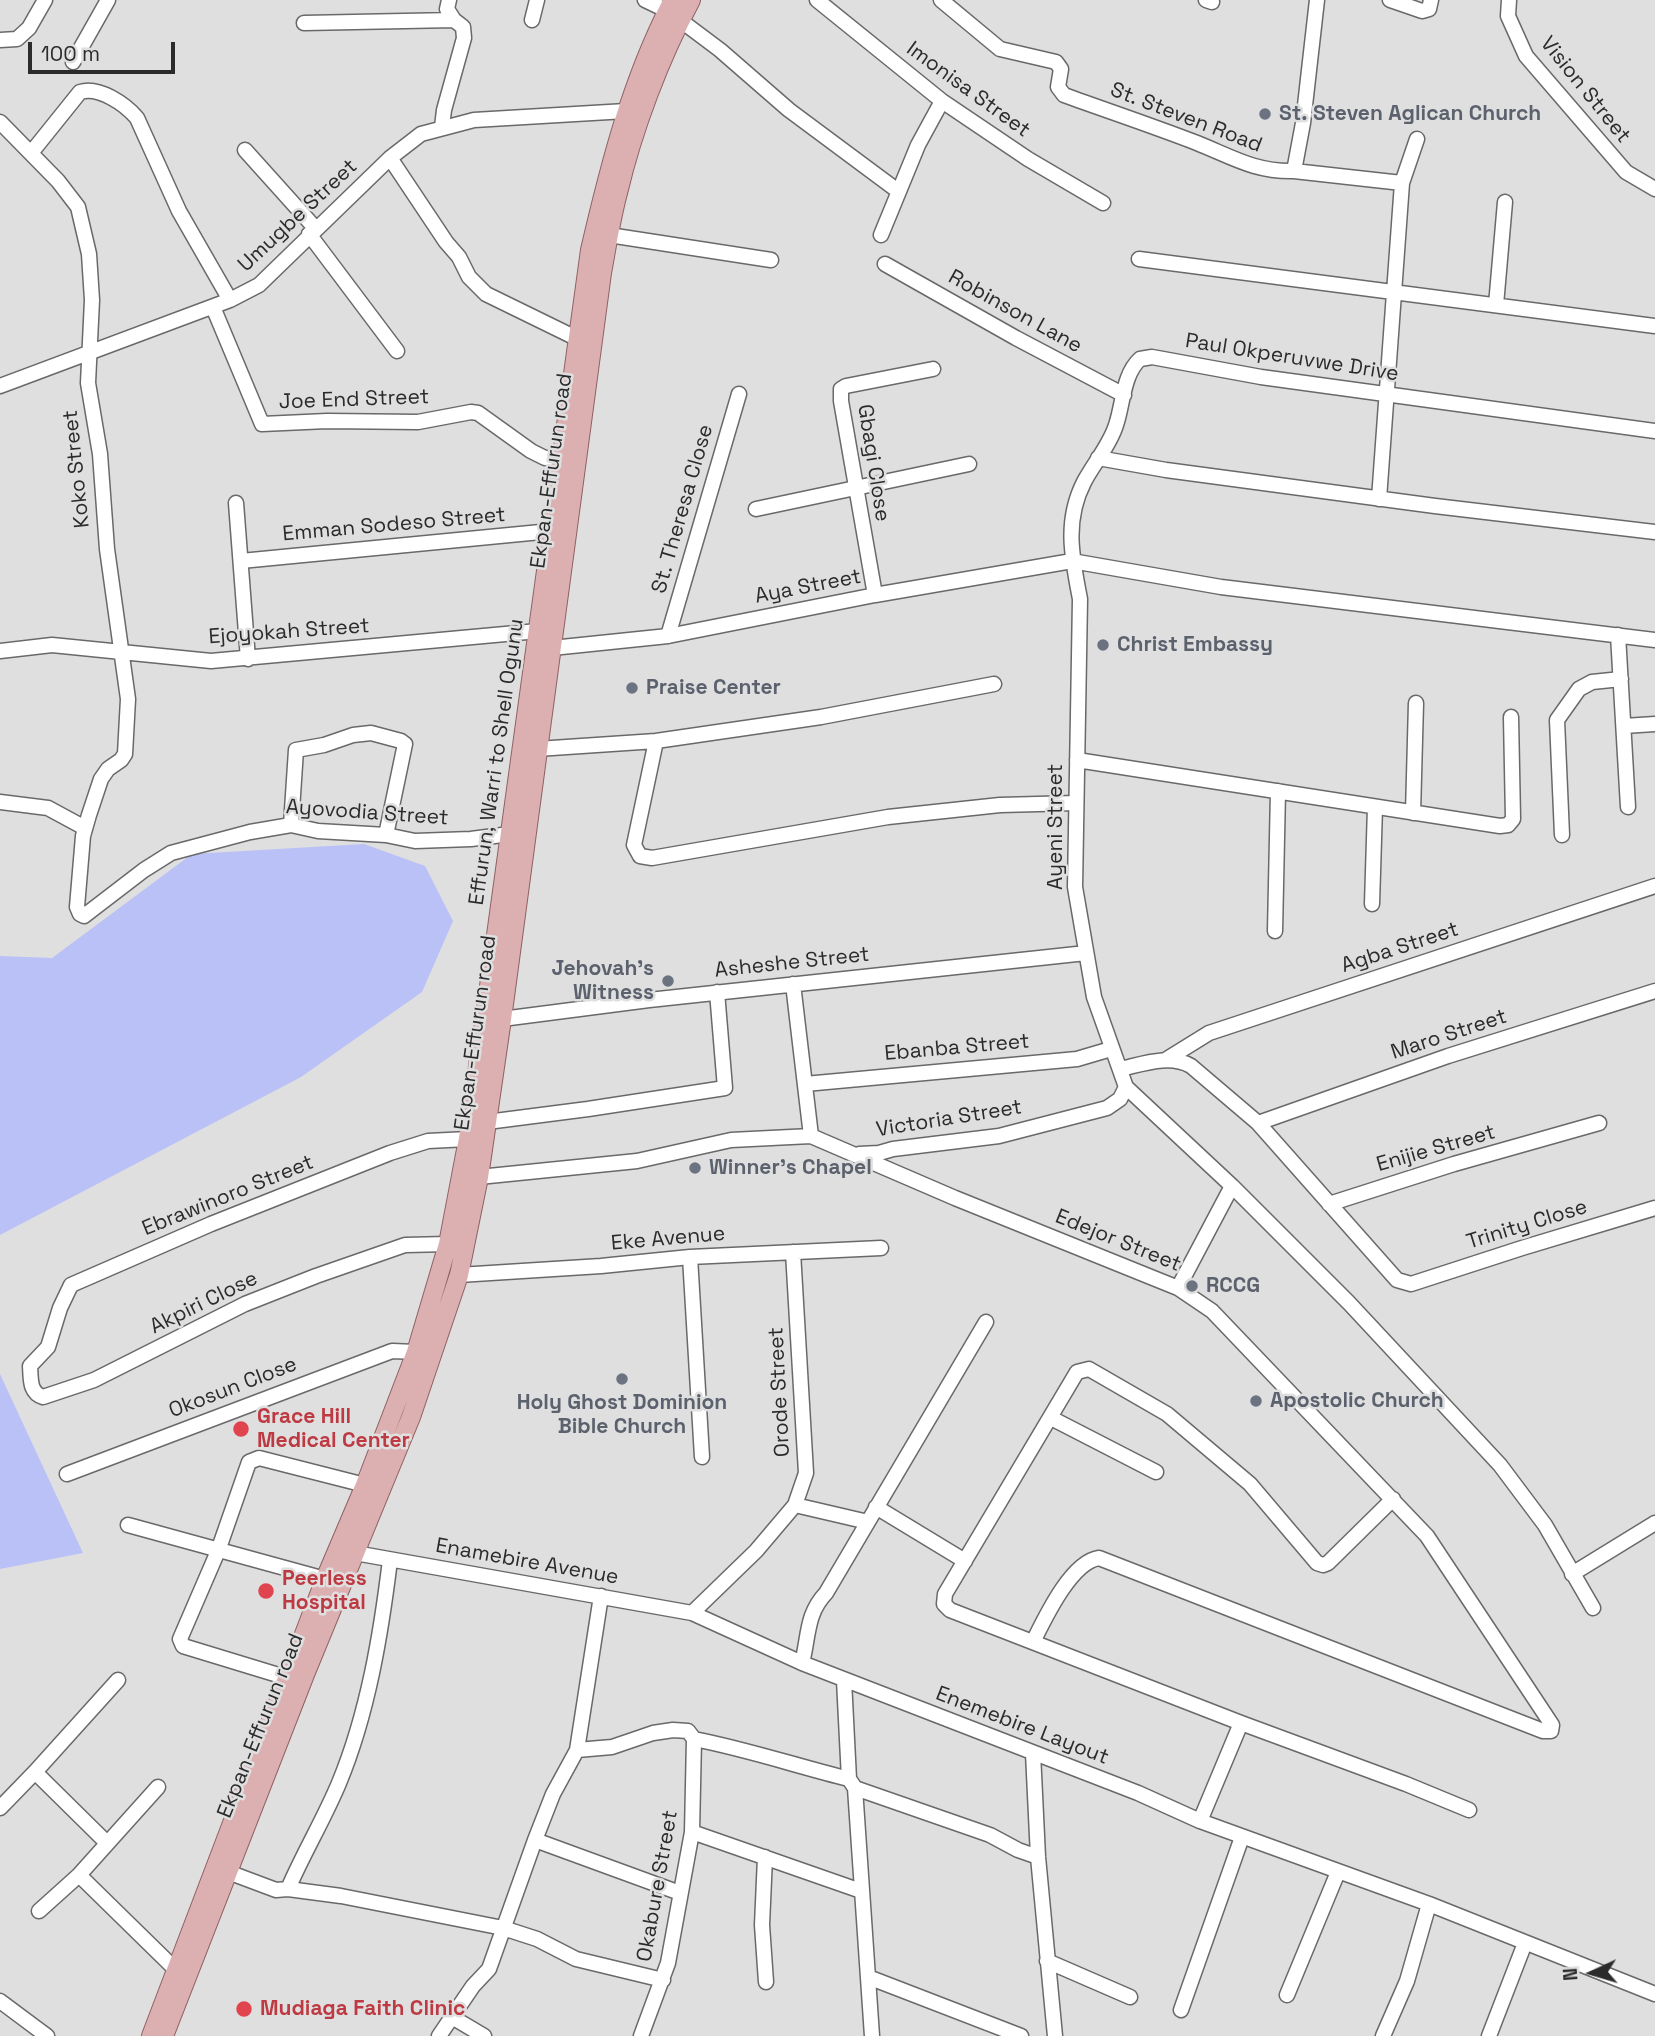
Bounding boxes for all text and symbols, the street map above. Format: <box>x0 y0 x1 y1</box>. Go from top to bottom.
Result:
scale bar <box>32 28 178 72</box>
street label: Vision Street <box>1534 32 1636 148</box>
street label: Imonisa Street <box>901 37 1035 143</box>
text: 100 m <box>41 40 100 67</box>
street label: St. Steven Road <box>1107 77 1265 159</box>
place label: St. Steven Aglican Church <box>1279 101 1541 127</box>
marker: St. Steven Aglican Church <box>1257 106 1273 122</box>
street label: Umugbe Street <box>233 154 363 278</box>
street label: Robinson Lane <box>944 265 1086 359</box>
street label: Paul Okperuvwe Drive <box>1183 329 1401 387</box>
street label: Ekpan-Effurun road <box>526 372 578 570</box>
street label: Joe End Street <box>278 385 430 415</box>
street label: Gbagi Close <box>851 403 895 523</box>
street label: Koko Street <box>58 409 96 529</box>
street label: St. Theresa Close <box>647 422 719 596</box>
street label: Emman Sodeso Street <box>281 503 507 547</box>
street label: Aya Street <box>753 564 863 610</box>
street label: Ejoyokah Street <box>208 614 370 650</box>
street label: Effurun, Warri to Shell Ogunu <box>464 617 530 907</box>
place label: Christ Embassy <box>1117 632 1273 658</box>
marker: Christ Embassy <box>1095 637 1111 653</box>
place label: Praise Center <box>646 675 781 701</box>
marker: Praise Center <box>624 680 640 696</box>
street label: Ayeni Street <box>1043 764 1069 890</box>
street label: Ayovodia Street <box>285 795 449 831</box>
street label: Agba Street <box>1338 917 1462 979</box>
street label: Ekpan-Effurun road <box>450 934 502 1132</box>
street label: Asheshe Street <box>713 942 871 984</box>
place label: Jehovah's Witness <box>551 956 654 1006</box>
marker: Jehovah's Witness <box>660 973 676 989</box>
street label: Maro Street <box>1388 1004 1510 1066</box>
street label: Ebanba Street <box>883 1029 1031 1067</box>
street label: Victoria Street <box>874 1095 1024 1143</box>
street label: Enijie Street <box>1374 1120 1498 1178</box>
street label: Ebrawinoro Street <box>139 1150 317 1242</box>
place label: Winner's Chapel <box>709 1155 872 1181</box>
marker: Winner's Chapel <box>687 1160 703 1176</box>
street label: Trinity Close <box>1464 1195 1590 1255</box>
street label: Edejor Street <box>1051 1204 1185 1278</box>
street label: Eke Avenue <box>610 1221 726 1257</box>
street label: Akpiri Close <box>146 1266 262 1340</box>
place label: RCCG <box>1206 1273 1260 1299</box>
marker: RCCG <box>1184 1278 1200 1294</box>
street label: Orode Street <box>764 1326 796 1458</box>
street label: Okosun Close <box>165 1352 301 1424</box>
marker: Holy Ghost Dominion Bible Church <box>614 1371 630 1387</box>
place label: Apostolic Church <box>1270 1388 1444 1414</box>
place label: Holy Ghost Dominion Bible Church <box>517 1390 727 1440</box>
marker: Apostolic Church <box>1248 1393 1264 1409</box>
place label: Grace Hill Medical Center <box>257 1404 410 1454</box>
marker: Grace Hill Medical Center <box>231 1419 251 1439</box>
street label: Enamebire Avenue <box>433 1533 621 1591</box>
place label: Peerless Hospital <box>282 1566 367 1616</box>
marker: Peerless Hospital <box>256 1581 276 1601</box>
street label: Ekpan-Effurun road <box>212 1630 310 1822</box>
street label: Enemebire Layout <box>932 1681 1112 1771</box>
street label: Okabure Street <box>632 1808 684 1964</box>
north arrow <box>1557 1938 1627 2008</box>
text: N <box>1558 1967 1583 1982</box>
place label: Mudiaga Faith Clinic <box>260 1996 465 2022</box>
marker: Mudiaga Faith Clinic <box>234 1999 254 2019</box>

